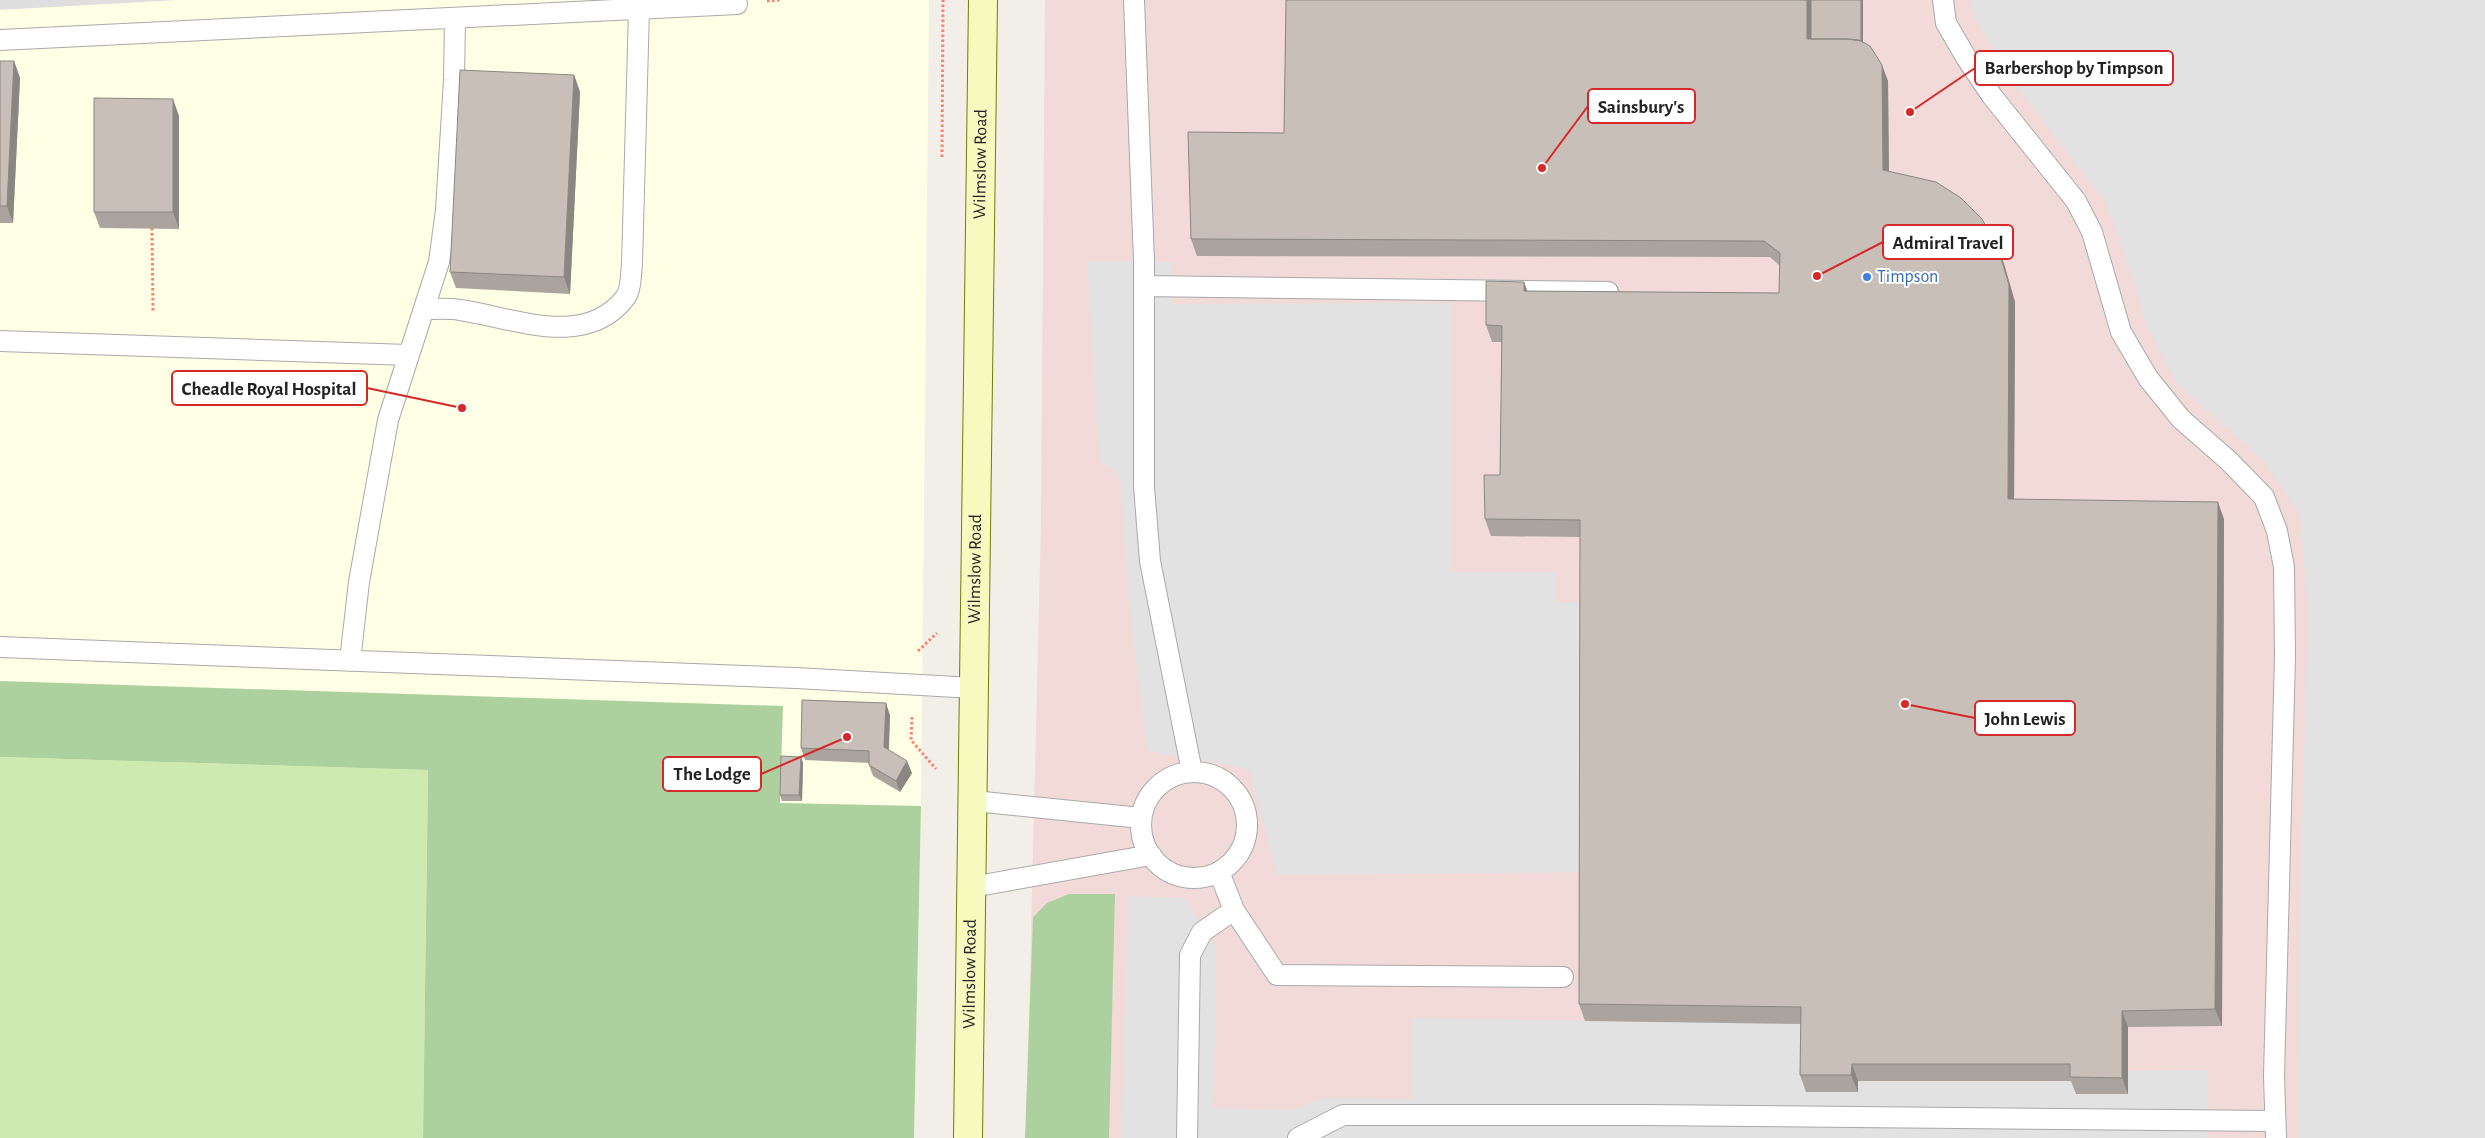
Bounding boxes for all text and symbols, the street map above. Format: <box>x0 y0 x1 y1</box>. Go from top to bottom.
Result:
callout: Barbershop by Timpson <box>1975 51 2173 85</box>
text: Barbershop by Timpson <box>1985 59 2163 78</box>
callout: Sainsbury's <box>1588 89 1695 123</box>
text: Sainsbury's <box>1598 98 1684 117</box>
street label: Wilmslow Road <box>971 109 991 219</box>
callout: Admiral Travel <box>1883 225 2013 259</box>
text: Admiral Travel <box>1893 234 2003 253</box>
place label: Timpson <box>1877 268 1938 286</box>
marker: Timpson <box>1861 271 1873 283</box>
callout: Cheadle Royal Hospital <box>172 371 367 405</box>
text: Cheadle Royal Hospital <box>182 380 356 399</box>
street label: Wilmslow Road <box>966 514 985 624</box>
callout: John Lewis <box>1975 701 2075 735</box>
text: John Lewis <box>1985 710 2065 729</box>
callout: The Lodge <box>663 757 761 791</box>
text: The Lodge <box>673 765 751 784</box>
street label: Wilmslow Road <box>960 919 980 1029</box>

